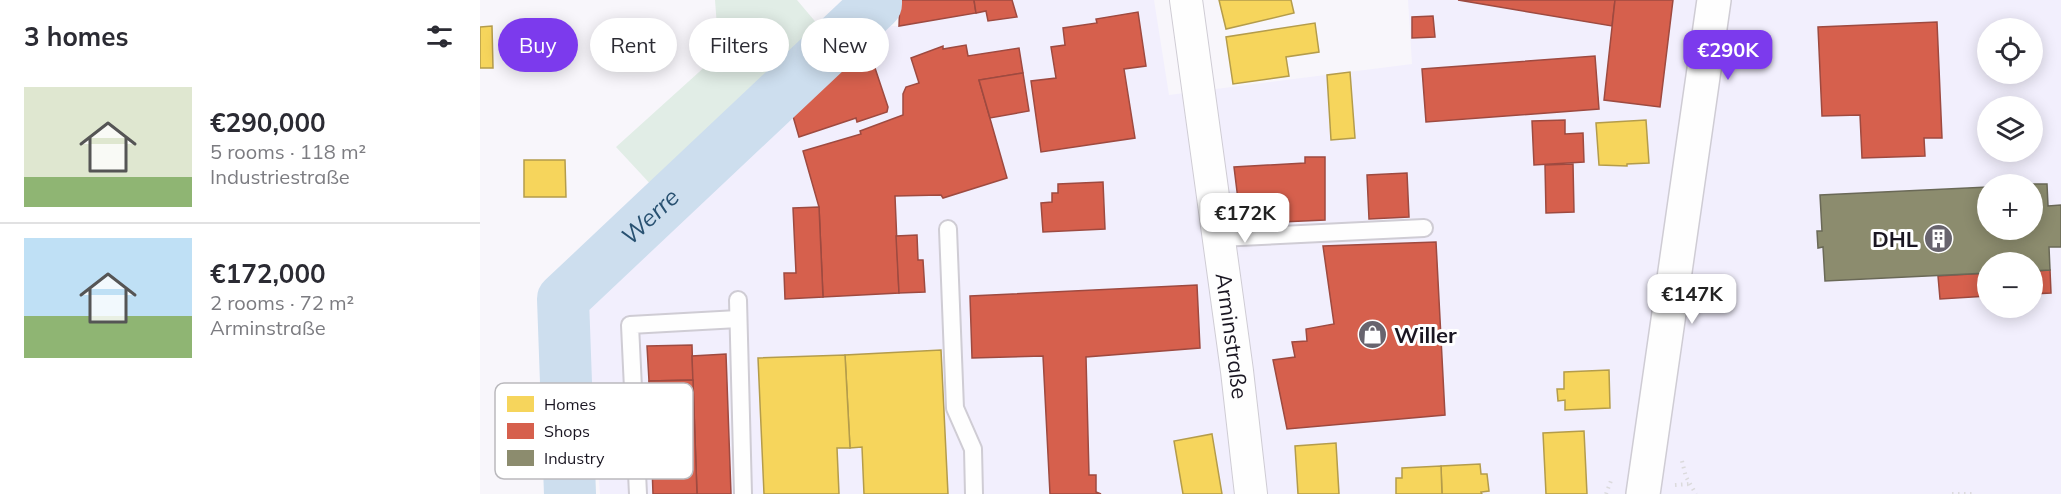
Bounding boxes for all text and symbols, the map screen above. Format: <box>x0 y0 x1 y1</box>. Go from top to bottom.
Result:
chip: Buy <box>498 18 578 72</box>
chip: Rent <box>590 18 677 72</box>
chip: Filters <box>689 18 789 72</box>
chip: New <box>801 18 889 72</box>
map controls <box>1977 18 2043 318</box>
button: locate <box>1977 18 2043 84</box>
text: 3 homes <box>24 20 128 53</box>
icon: filters <box>423 20 456 53</box>
pin: €290K <box>1686 30 1770 81</box>
text: €290K <box>1697 37 1759 62</box>
button: layers <box>1977 96 2043 162</box>
text: €290,000 <box>210 106 326 139</box>
icon: home <box>72 111 144 183</box>
text: 5 rooms · 118 m² <box>210 139 366 164</box>
text: Industriestraße <box>210 164 350 189</box>
button: + <box>1977 174 2043 240</box>
water label: Werre <box>614 182 685 251</box>
pin: €172K <box>1203 193 1287 244</box>
text: €172K <box>1214 200 1276 225</box>
building icon: DHL <box>1923 223 1955 255</box>
place label: DHL <box>1872 225 1918 253</box>
button: − <box>1977 252 2043 318</box>
text: €172,000 <box>210 257 326 290</box>
icon: home <box>72 262 144 334</box>
street label: Arminstraße <box>1210 271 1254 401</box>
pin: €147K <box>1650 274 1734 325</box>
text: €147K <box>1661 281 1723 306</box>
text: 2 rooms · 72 m² <box>210 290 354 315</box>
text: Arminstraße <box>210 315 326 340</box>
shop icon: Willer <box>1357 319 1389 351</box>
place label: Willer <box>1394 321 1457 349</box>
legend <box>495 383 693 479</box>
text: Homes <box>544 394 596 414</box>
text: Shops <box>544 421 590 441</box>
text: Industry <box>544 448 605 468</box>

